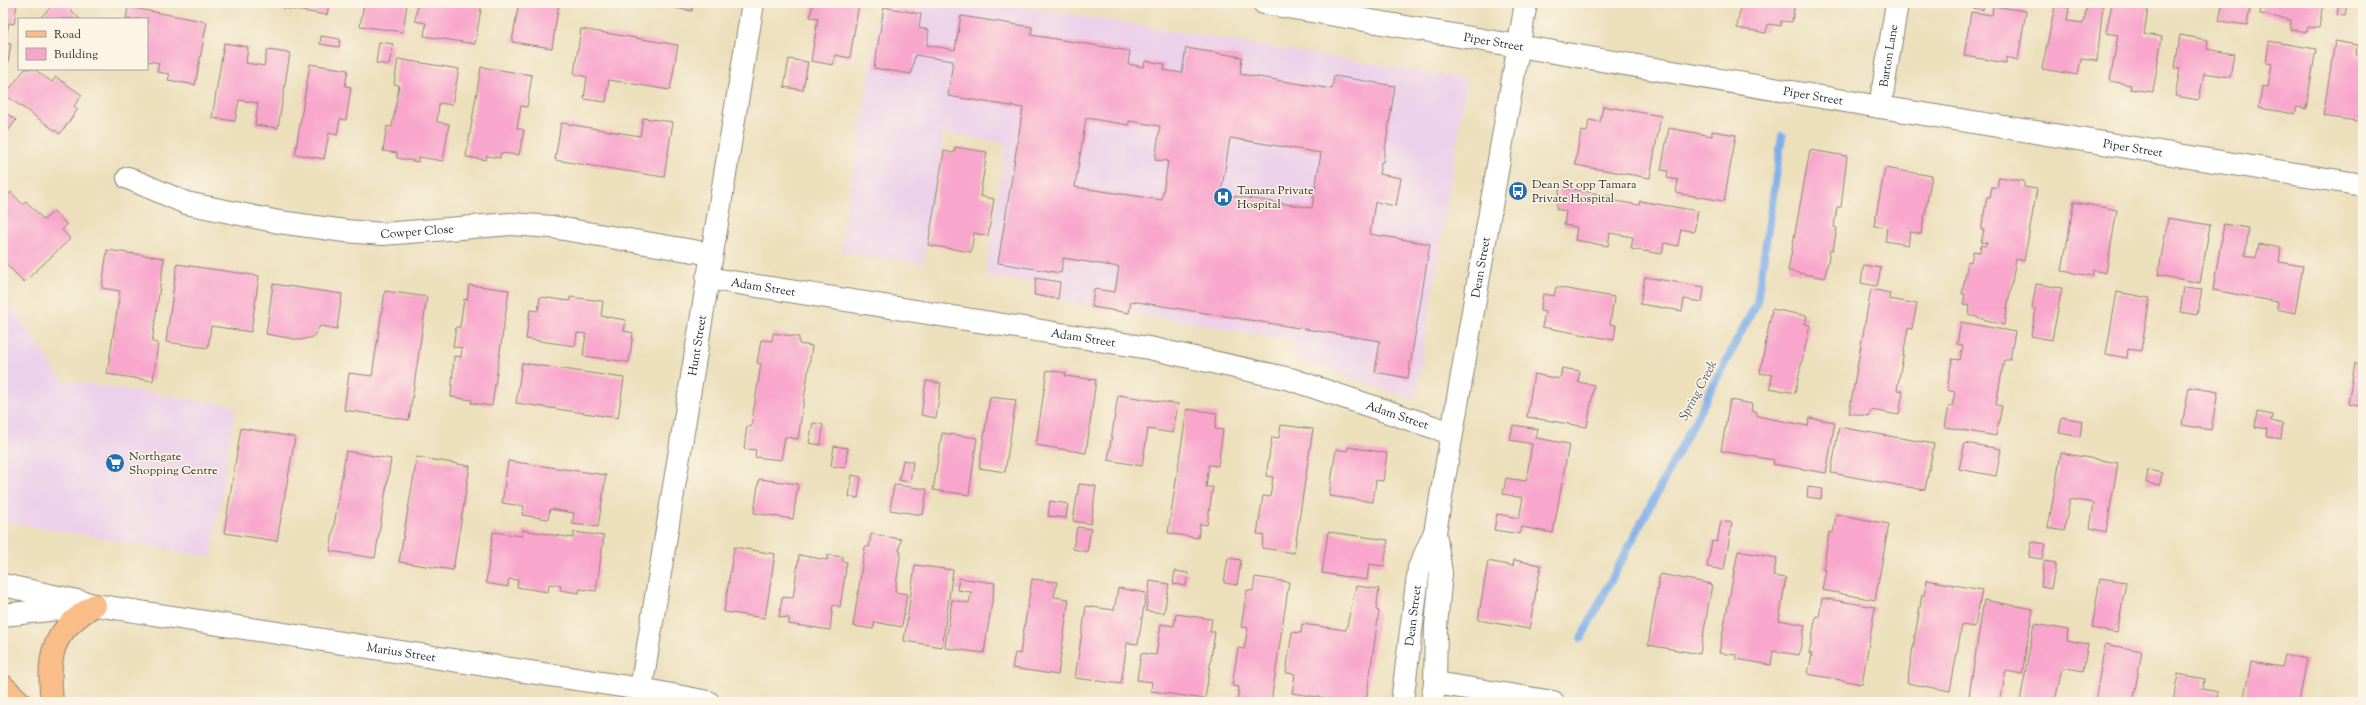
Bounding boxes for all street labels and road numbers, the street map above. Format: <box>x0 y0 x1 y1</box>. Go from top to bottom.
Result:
street label: Barton Lane <box>1875 23 1903 88</box>
street label: Piper Street <box>1462 29 1525 57</box>
street label: Piper Street <box>1782 83 1844 111</box>
street label: Piper Street <box>2102 135 2164 163</box>
street label: Cowper Close <box>380 220 455 244</box>
street label: Dean Street <box>1467 236 1496 299</box>
street label: Adam Street <box>730 274 797 302</box>
street label: Hunt Street <box>684 314 712 377</box>
street label: Adam Street <box>1050 325 1117 353</box>
street label: Adam Street <box>1363 397 1431 435</box>
street label: Dean Street <box>1401 584 1427 647</box>
street label: Marius Street <box>365 639 437 667</box>

